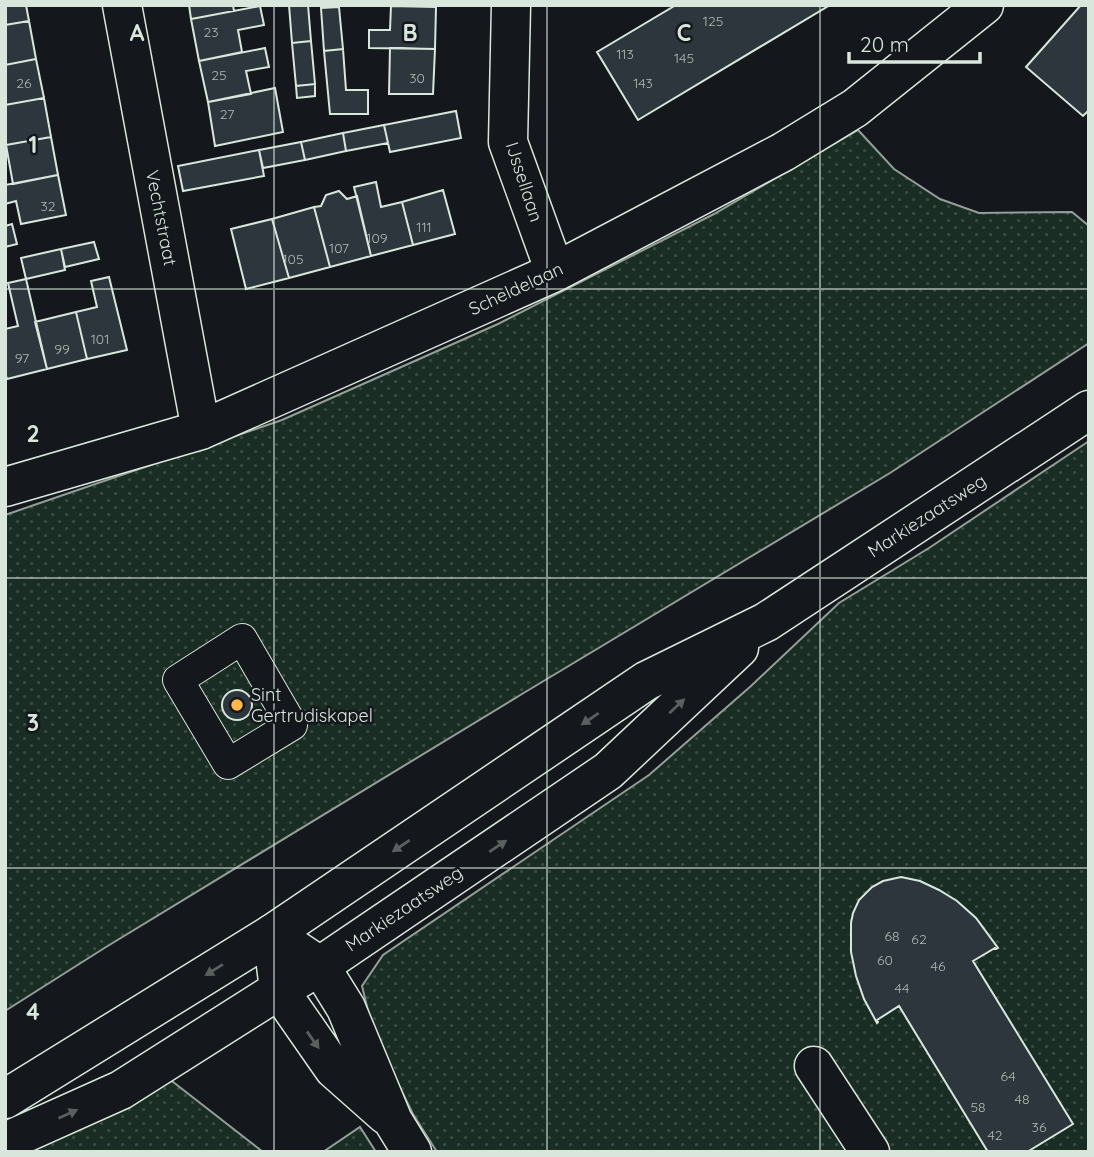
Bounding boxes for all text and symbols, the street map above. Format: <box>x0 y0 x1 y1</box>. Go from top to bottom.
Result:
house number: 125 <box>703 12 723 30</box>
text: A <box>130 18 145 47</box>
text: B <box>402 18 418 47</box>
text: C <box>677 18 691 47</box>
scale bar <box>849 21 980 65</box>
house number: 23 <box>203 23 219 41</box>
text: 20 m <box>860 31 909 57</box>
house number: 113 <box>616 45 634 63</box>
house number: 145 <box>674 49 694 67</box>
house number: 25 <box>211 66 227 84</box>
house number: 30 <box>409 69 425 87</box>
house number: 26 <box>16 74 32 92</box>
house number: 143 <box>633 74 653 92</box>
house number: 27 <box>220 105 234 123</box>
text: 1 <box>29 130 37 159</box>
street label: IJssellaan <box>501 139 548 225</box>
street label: Vechtstraat <box>141 168 182 268</box>
house number: 32 <box>40 197 56 215</box>
house number: 111 <box>416 218 432 236</box>
house number: 109 <box>366 229 388 247</box>
house number: 107 <box>329 239 349 257</box>
house number: 105 <box>282 250 304 268</box>
street label: Scheldelaan <box>465 257 567 320</box>
house number: 101 <box>91 330 109 348</box>
house number: 99 <box>54 340 70 358</box>
house number: 97 <box>15 349 29 367</box>
text: 2 <box>26 419 40 448</box>
street label: Markiezaatsweg <box>863 469 990 562</box>
place label: Sint Gertrudiskapel <box>251 683 373 727</box>
marker: Sint Gertrudiskapel <box>229 697 245 713</box>
one-way arrow <box>668 699 685 715</box>
text: 3 <box>27 708 39 737</box>
one-way arrow <box>581 712 599 726</box>
one-way arrow <box>392 839 411 852</box>
one-way arrow <box>489 839 507 853</box>
street label: Markiezaatsweg <box>341 861 467 956</box>
house number: 68 <box>884 927 900 945</box>
house number: 62 <box>911 930 927 948</box>
house number: 60 <box>877 951 893 969</box>
house number: 46 <box>931 957 946 975</box>
one-way arrow <box>205 963 224 976</box>
house number: 44 <box>895 979 909 997</box>
text: 4 <box>26 997 40 1026</box>
one-way arrow <box>306 1031 320 1049</box>
house number: 64 <box>1000 1067 1016 1085</box>
house number: 48 <box>1015 1090 1029 1108</box>
house number: 58 <box>970 1098 986 1116</box>
one-way arrow <box>57 1108 78 1119</box>
house number: 36 <box>1032 1118 1047 1136</box>
house number: 42 <box>987 1126 1003 1144</box>

